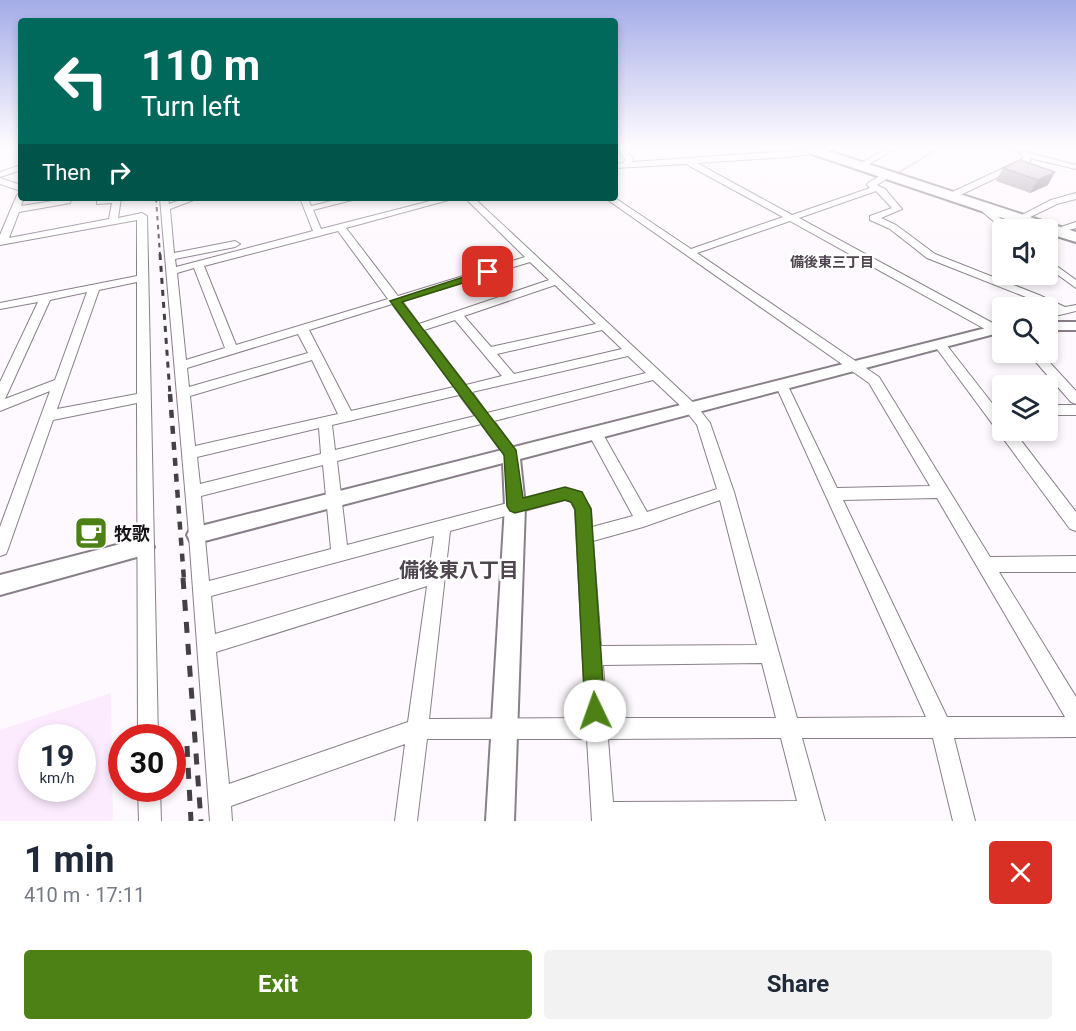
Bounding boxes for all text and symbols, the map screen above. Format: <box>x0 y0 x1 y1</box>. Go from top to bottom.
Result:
text: 110 m <box>141 41 260 90</box>
icon: left <box>42 42 120 120</box>
text: Turn left <box>141 91 241 123</box>
icon: right <box>103 156 136 189</box>
text: Then <box>42 160 91 185</box>
map controls <box>992 219 1058 441</box>
button: sound <box>992 219 1058 285</box>
pin <box>462 246 513 297</box>
district label: 備後東三丁目 <box>790 254 874 270</box>
icon: arrive <box>471 255 504 288</box>
button: search <box>992 297 1058 363</box>
button: layers <box>992 375 1058 441</box>
cafe icon: 牧歌 <box>73 515 109 551</box>
place label: 牧歌 <box>114 523 150 544</box>
district label: 備後東八丁目 <box>399 558 519 582</box>
position arrow <box>563 679 627 743</box>
speed limit sign: 30 <box>108 724 186 802</box>
text: 19 <box>40 738 74 773</box>
text: km/h <box>39 769 75 787</box>
text: 1 min <box>24 839 115 881</box>
button: close <box>989 841 1052 904</box>
text: 410 m · 17:11 <box>24 883 145 907</box>
button: Exit <box>24 950 532 1019</box>
button: Share <box>544 950 1052 1019</box>

